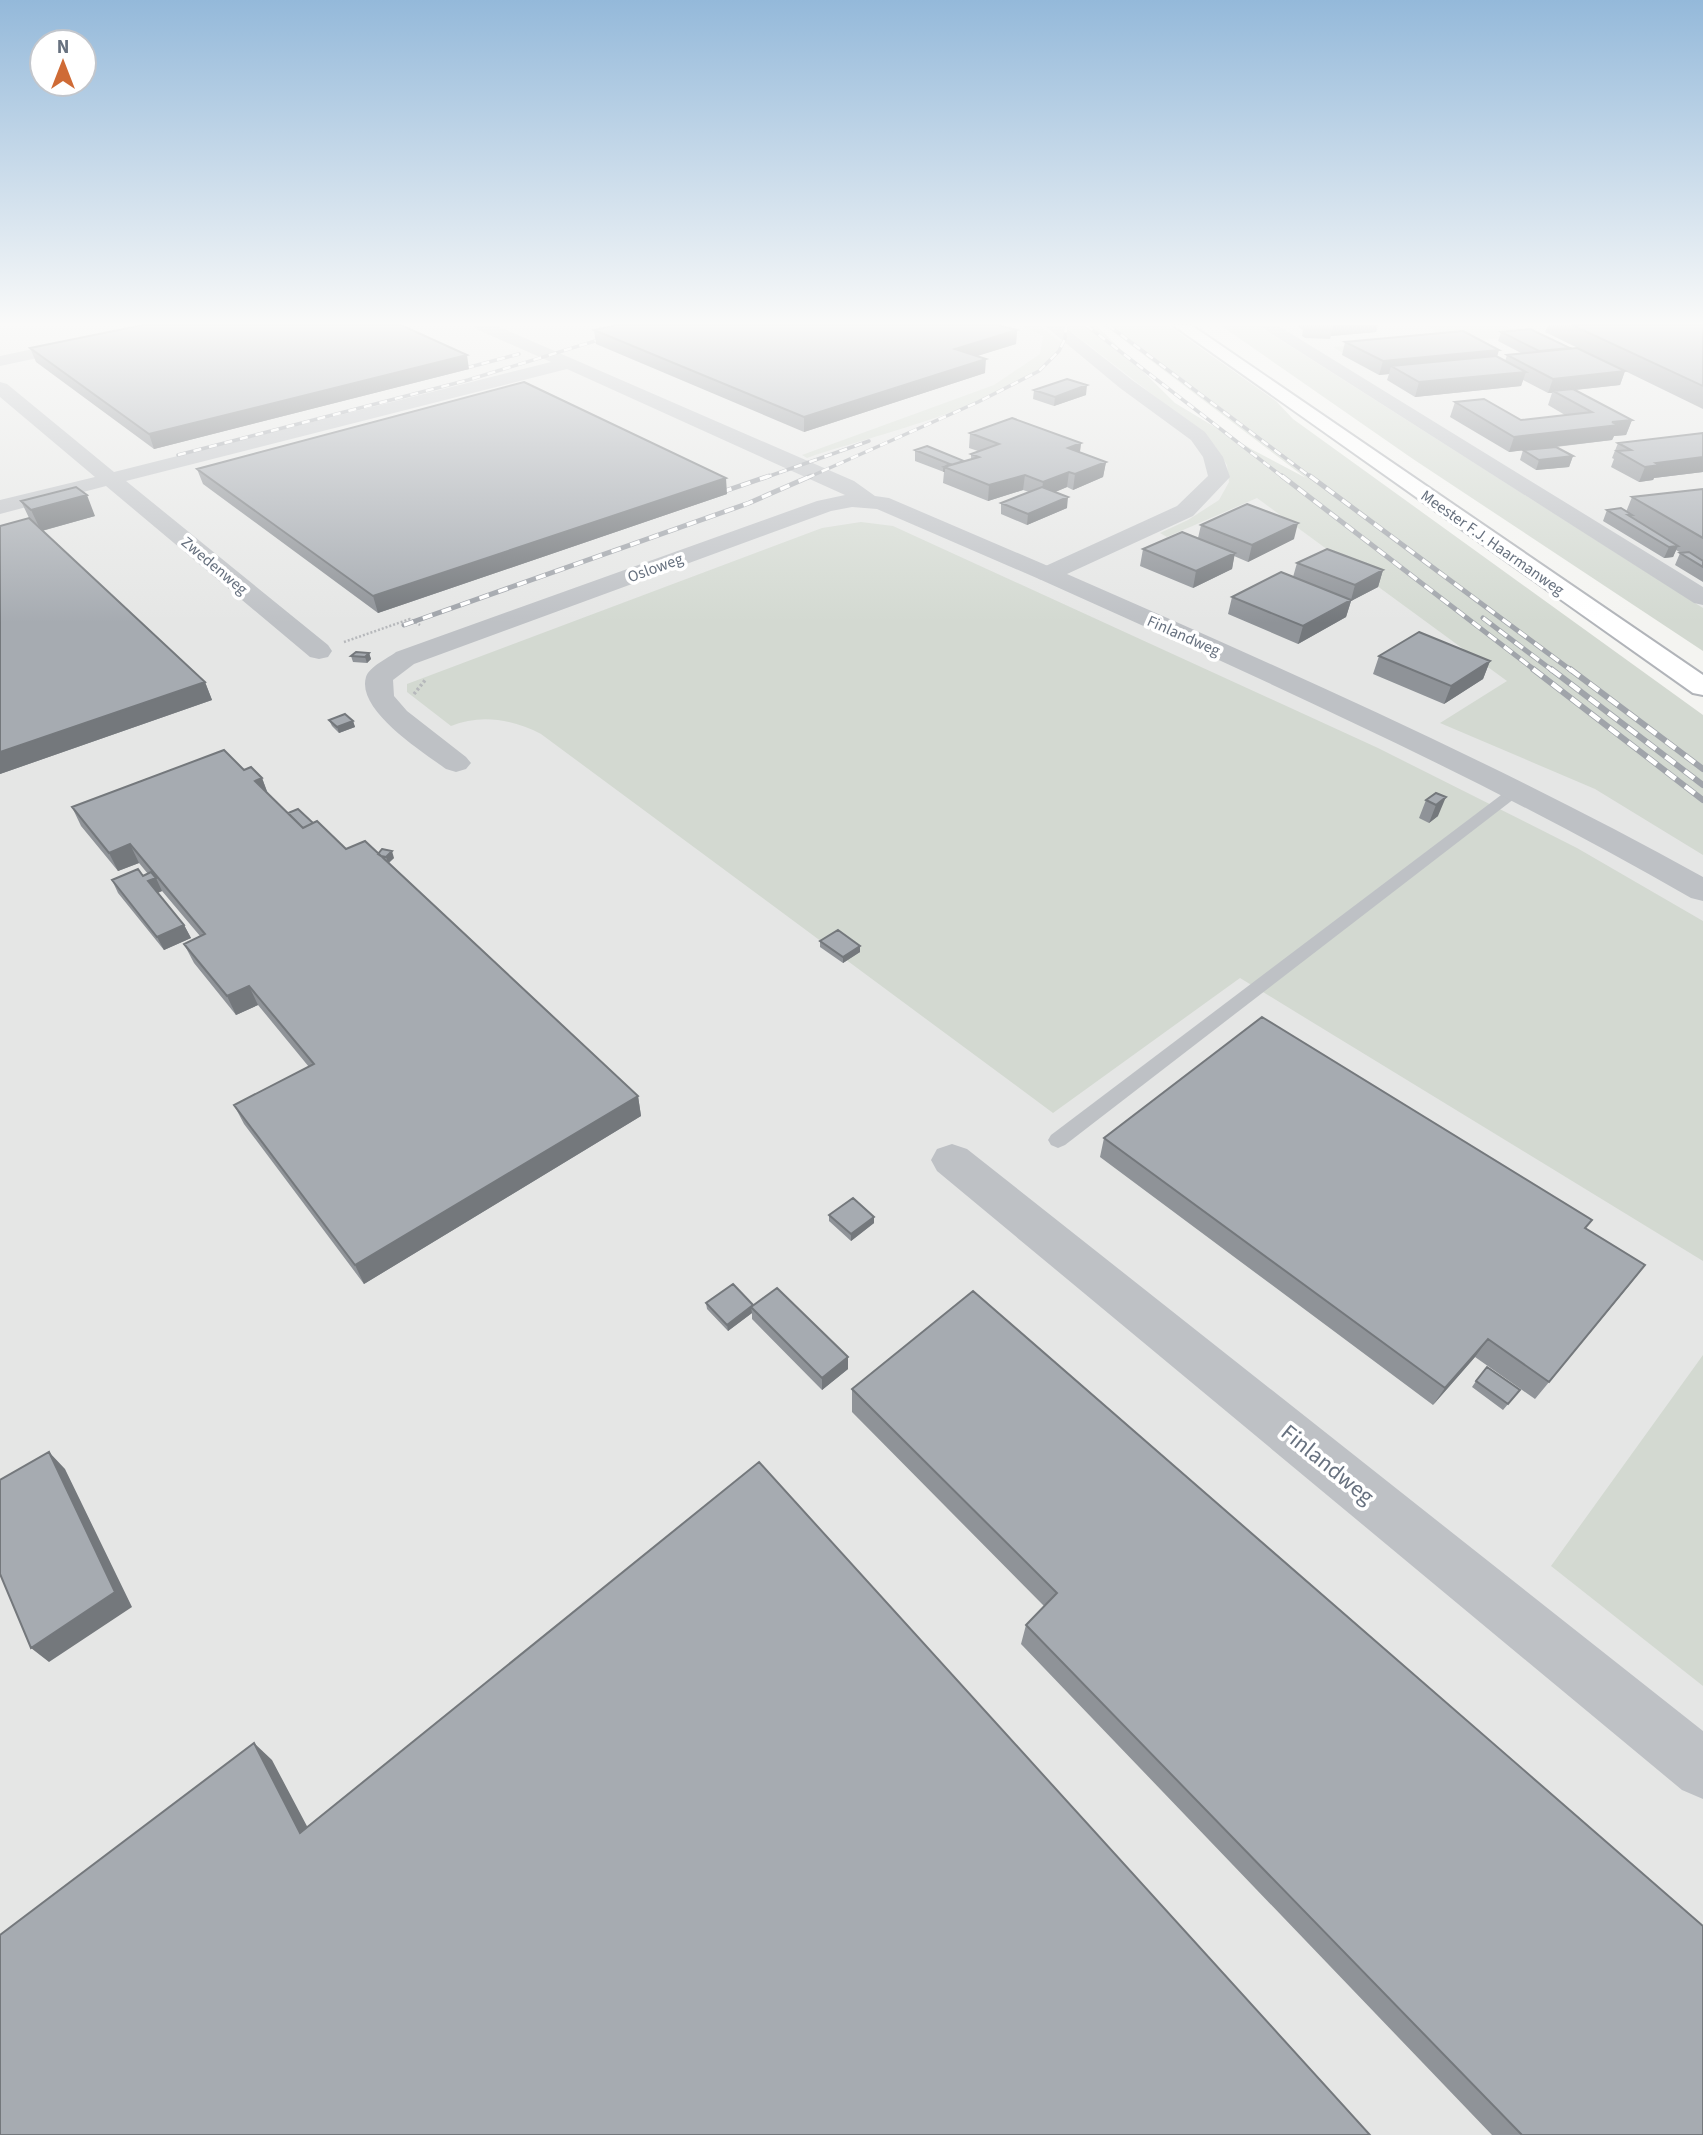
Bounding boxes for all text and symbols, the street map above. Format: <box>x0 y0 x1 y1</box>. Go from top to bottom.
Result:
north arrow <box>28 28 98 98</box>
text: N <box>57 34 69 61</box>
street label: Meester F.J. Haarmanweg <box>1416 485 1569 601</box>
street label: Zwedenweg <box>176 531 252 600</box>
street label: Osloweg <box>625 548 686 588</box>
street label: Finlandweg <box>1144 610 1224 662</box>
street label: Finlandweg <box>1274 1416 1382 1513</box>

